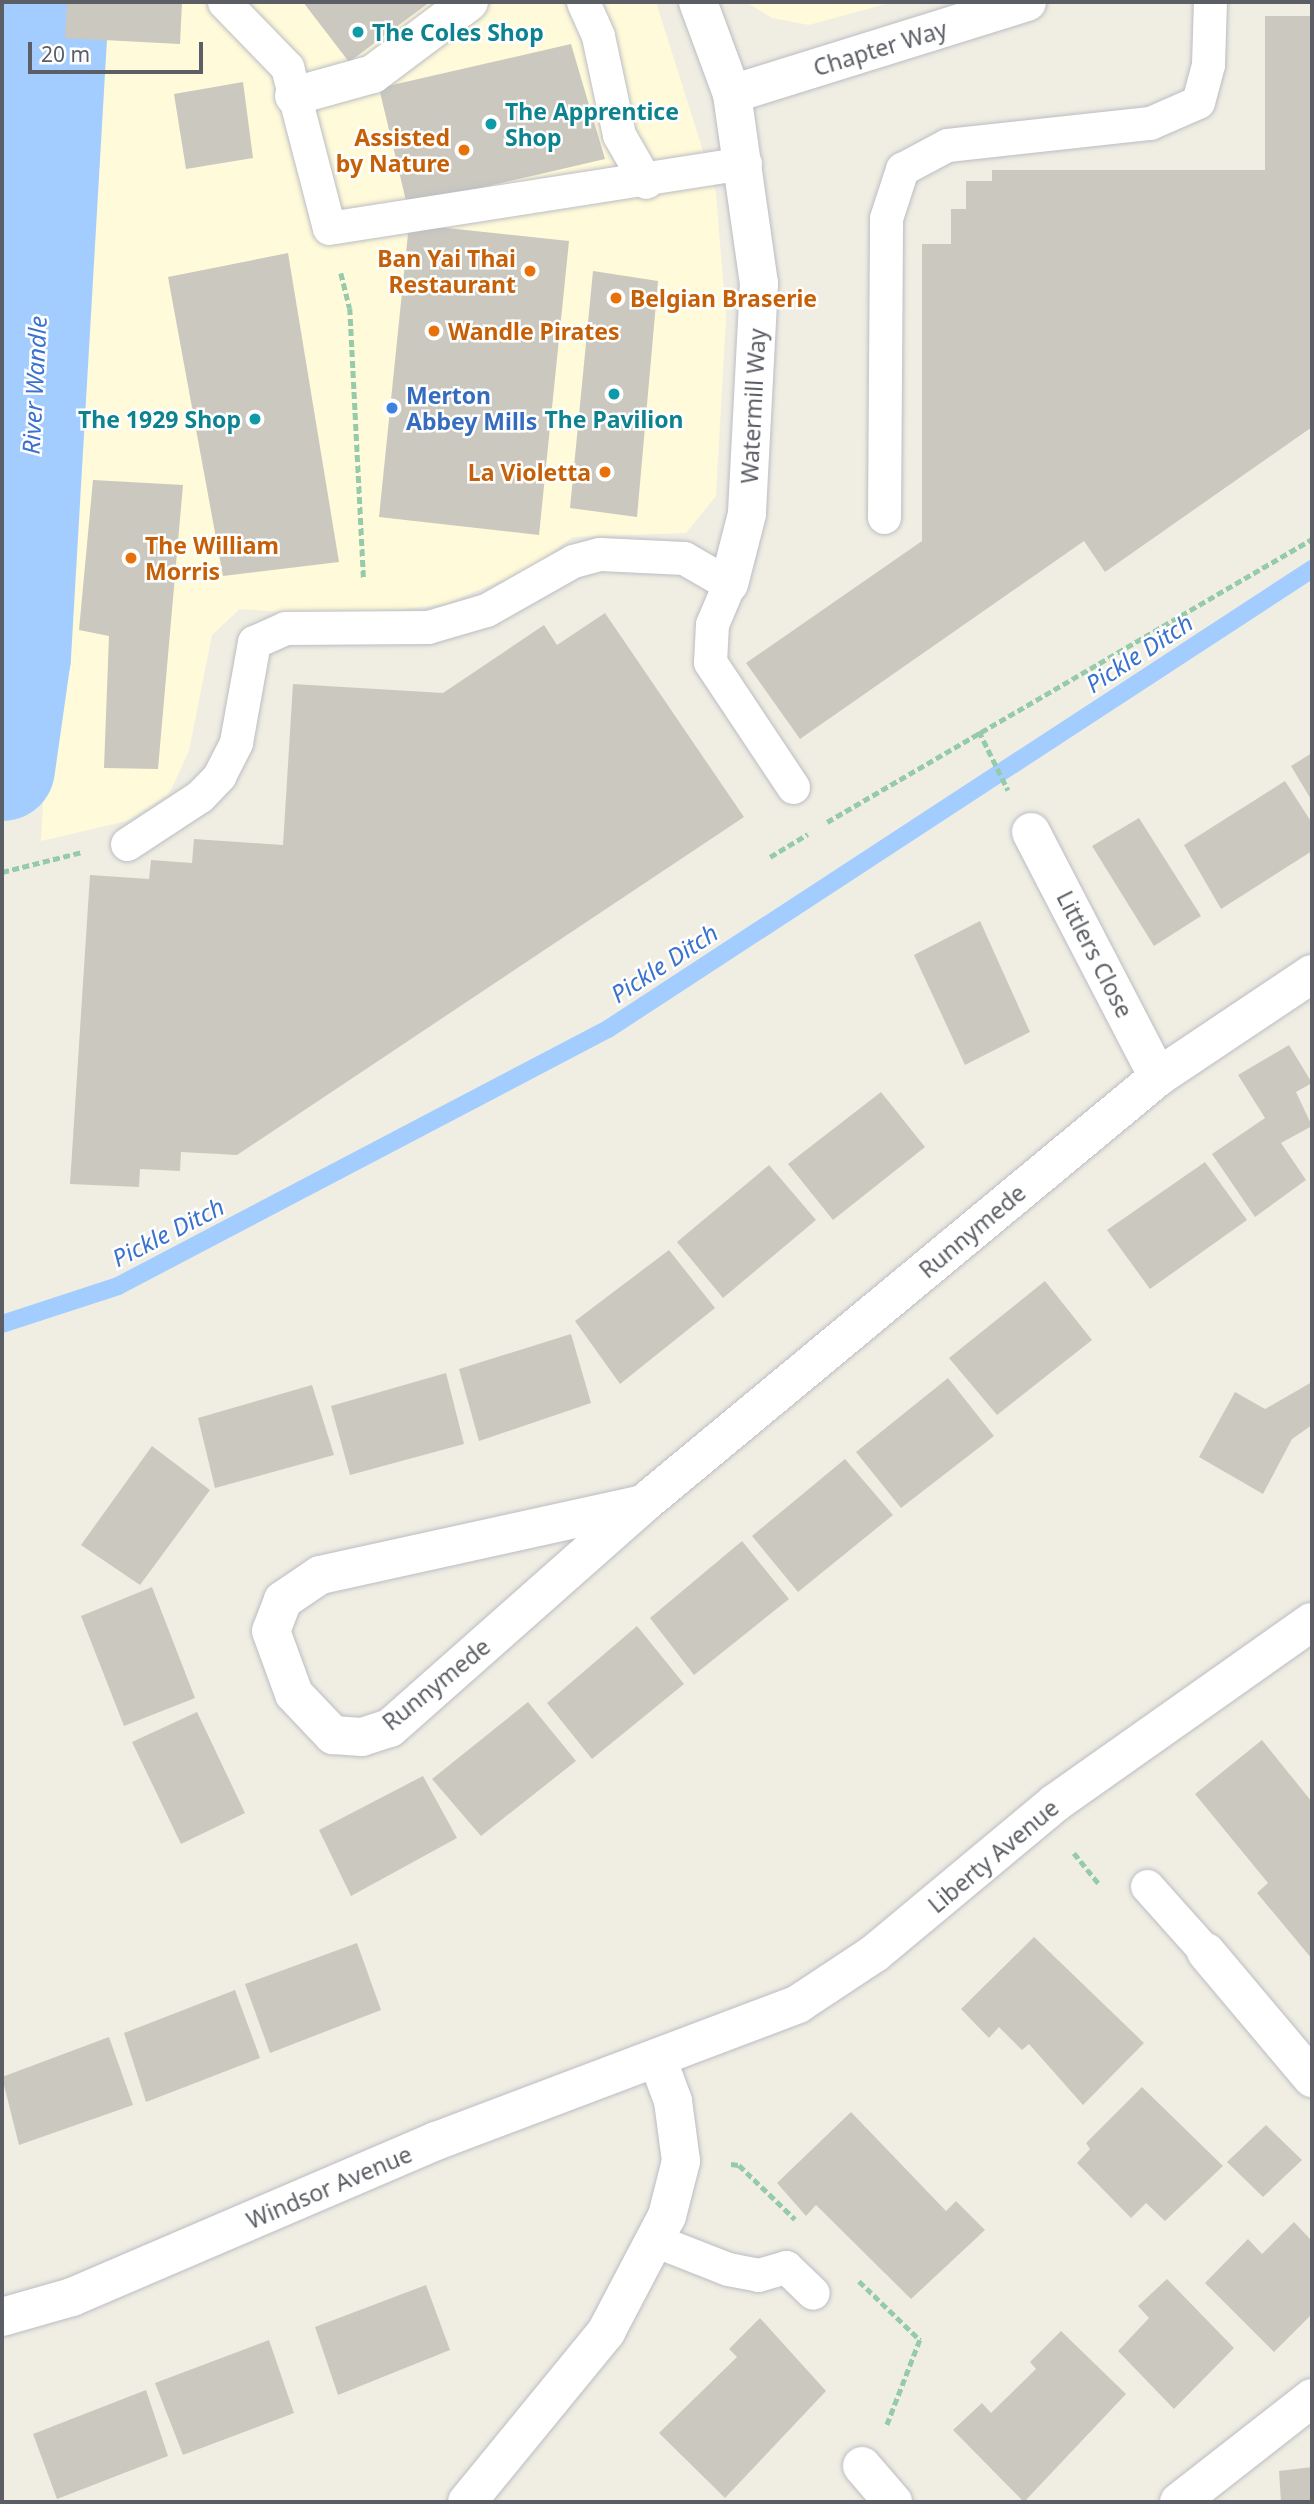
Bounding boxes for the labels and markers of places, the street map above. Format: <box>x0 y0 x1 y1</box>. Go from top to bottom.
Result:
place label: The Coles Shop <box>372 18 544 46</box>
marker: The Coles Shop <box>350 24 366 40</box>
place label: The Apprentice Shop <box>505 97 679 151</box>
marker: The Apprentice Shop <box>483 116 499 132</box>
place label: Assisted by Nature <box>336 123 450 177</box>
marker: Assisted by Nature <box>456 142 472 158</box>
place label: Ban Yai Thai Restaurant <box>377 244 516 298</box>
marker: Ban Yai Thai Restaurant <box>522 263 538 279</box>
place label: Belgian Braserie <box>630 284 817 312</box>
marker: Belgian Braserie <box>608 290 624 306</box>
place label: Wandle Pirates <box>448 317 620 345</box>
marker: Wandle Pirates <box>426 323 442 339</box>
place label: Merton Abbey Mills <box>406 381 537 435</box>
marker: The Pavilion <box>606 386 622 402</box>
marker: Merton Abbey Mills <box>384 400 400 416</box>
place label: The 1929 Shop <box>78 405 241 433</box>
place label: The Pavilion <box>544 405 684 433</box>
marker: The 1929 Shop <box>247 411 263 427</box>
place label: La Violetta <box>468 458 591 486</box>
marker: La Violetta <box>597 464 613 480</box>
place label: The William Morris <box>145 531 279 585</box>
marker: The William Morris <box>123 550 139 566</box>

